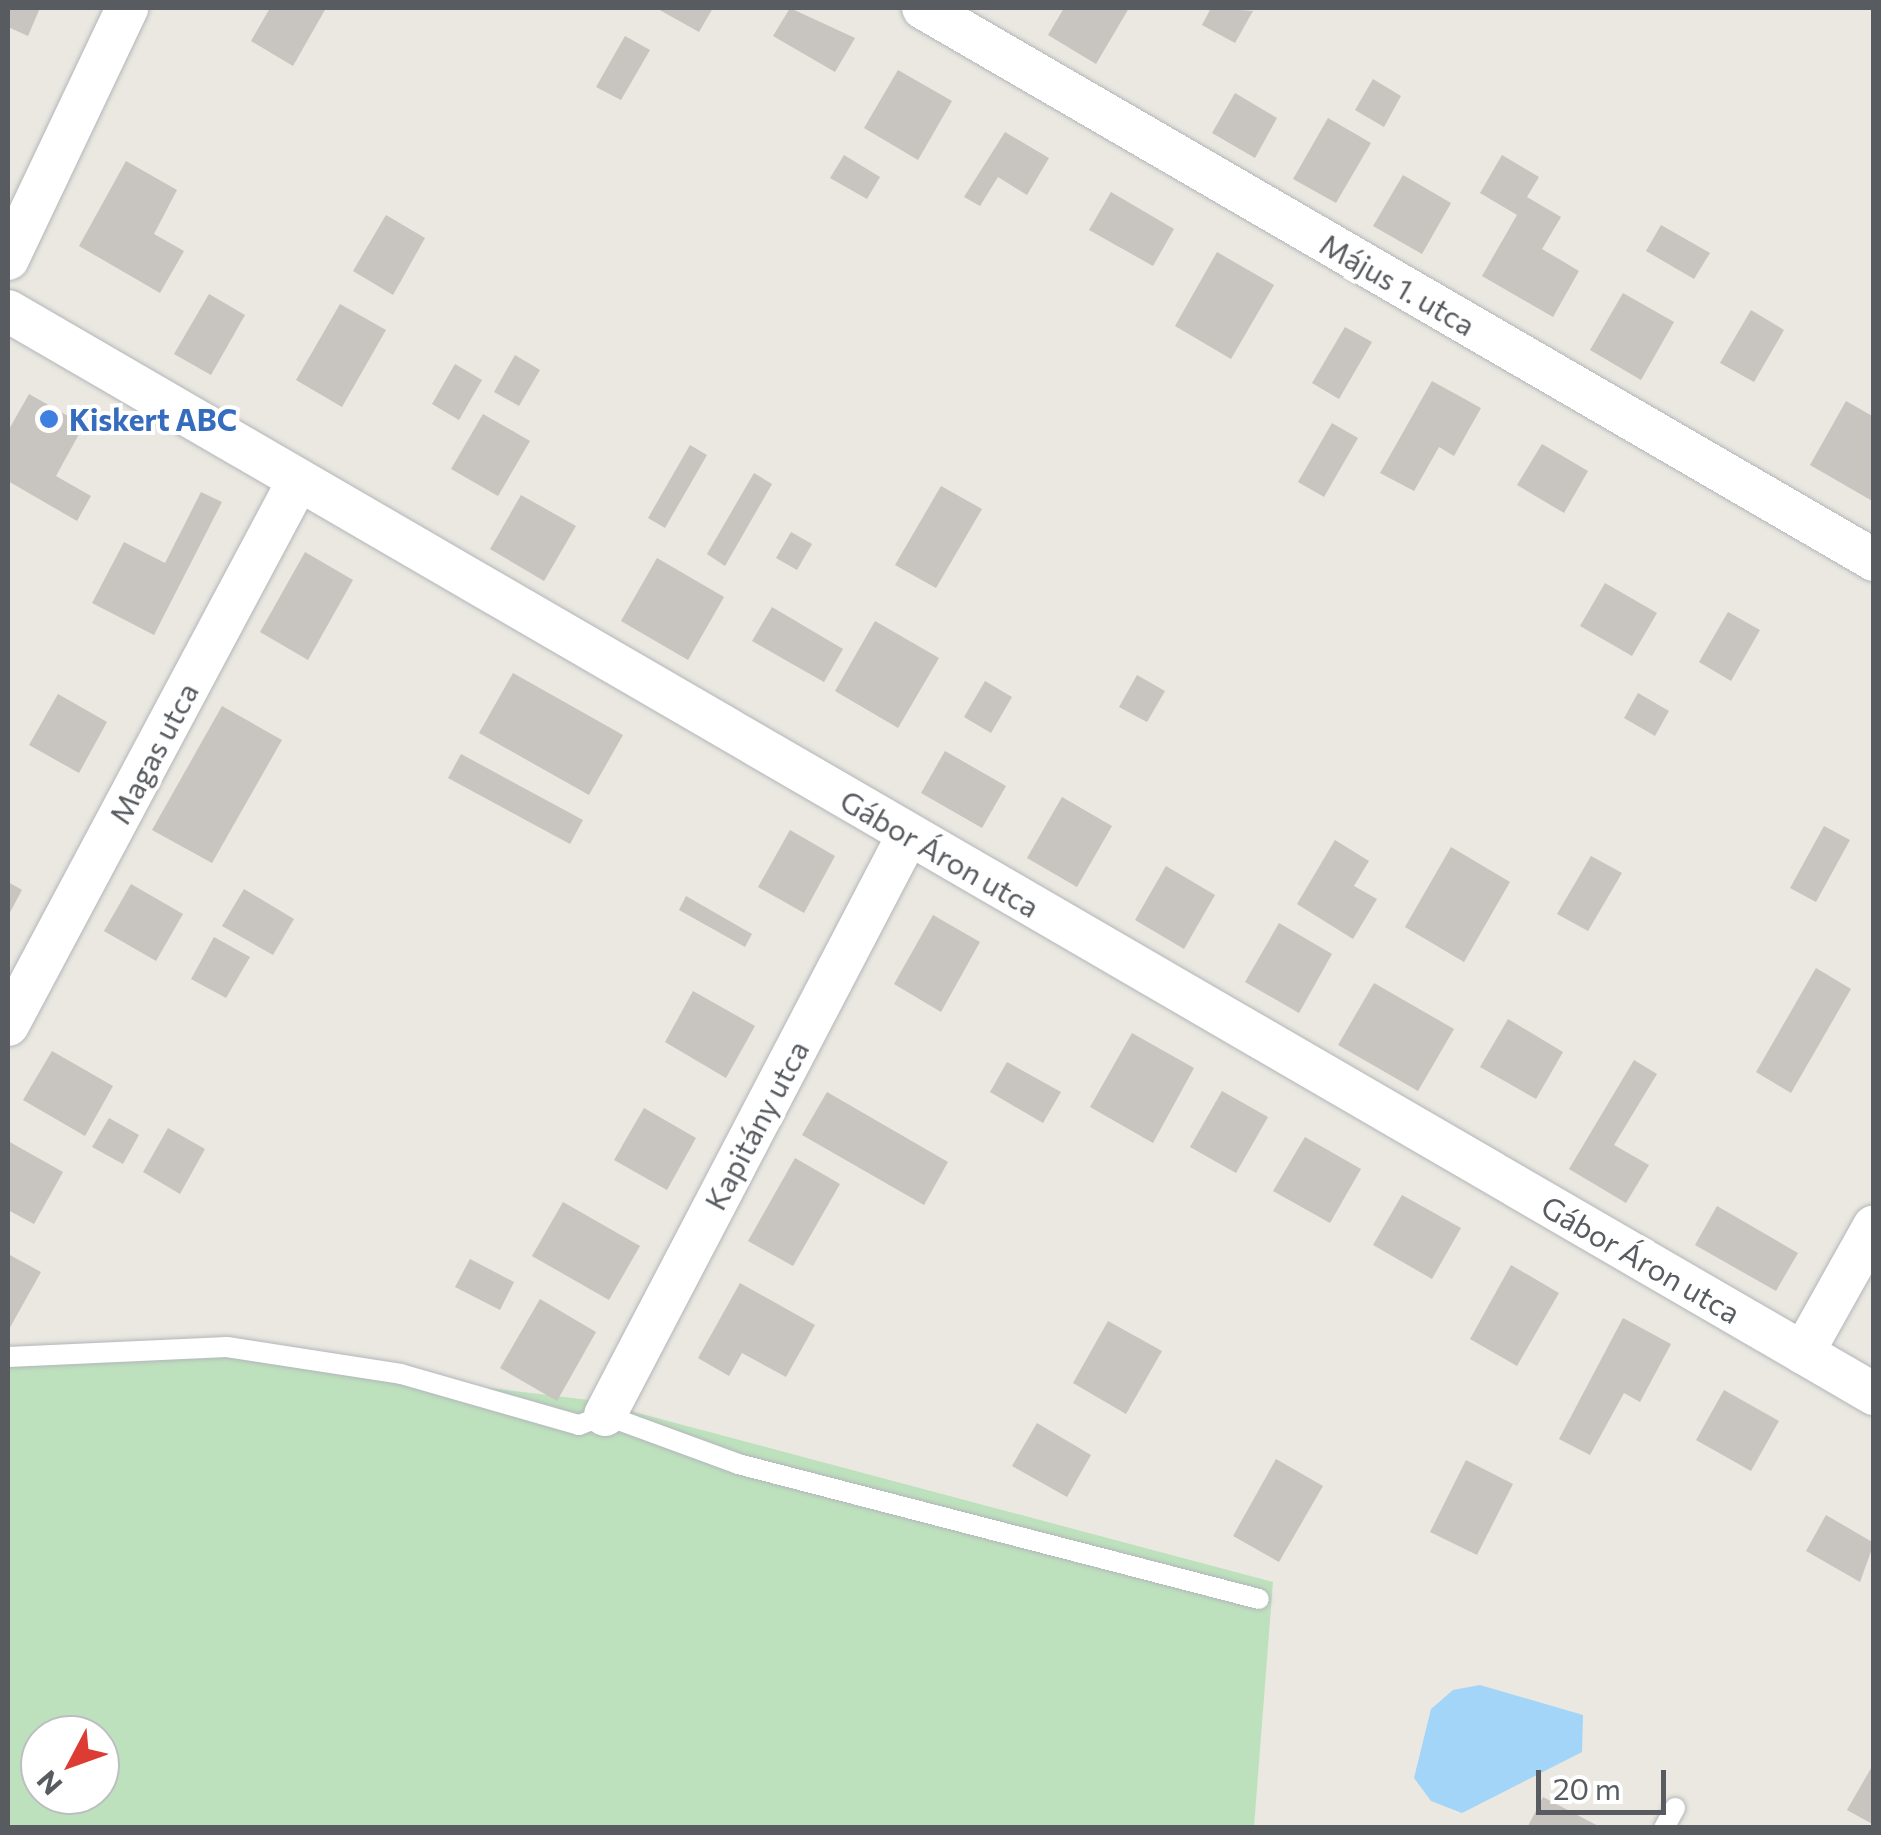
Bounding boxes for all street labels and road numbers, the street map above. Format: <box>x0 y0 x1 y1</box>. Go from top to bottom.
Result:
street label: Május 1. utca <box>1314 225 1482 343</box>
street label: Magas utca <box>101 676 205 830</box>
street label: Gábor Áron utca <box>834 782 1046 924</box>
street label: Kapitány utca <box>696 1034 816 1216</box>
street label: Gábor Áron utca <box>1535 1188 1747 1330</box>

